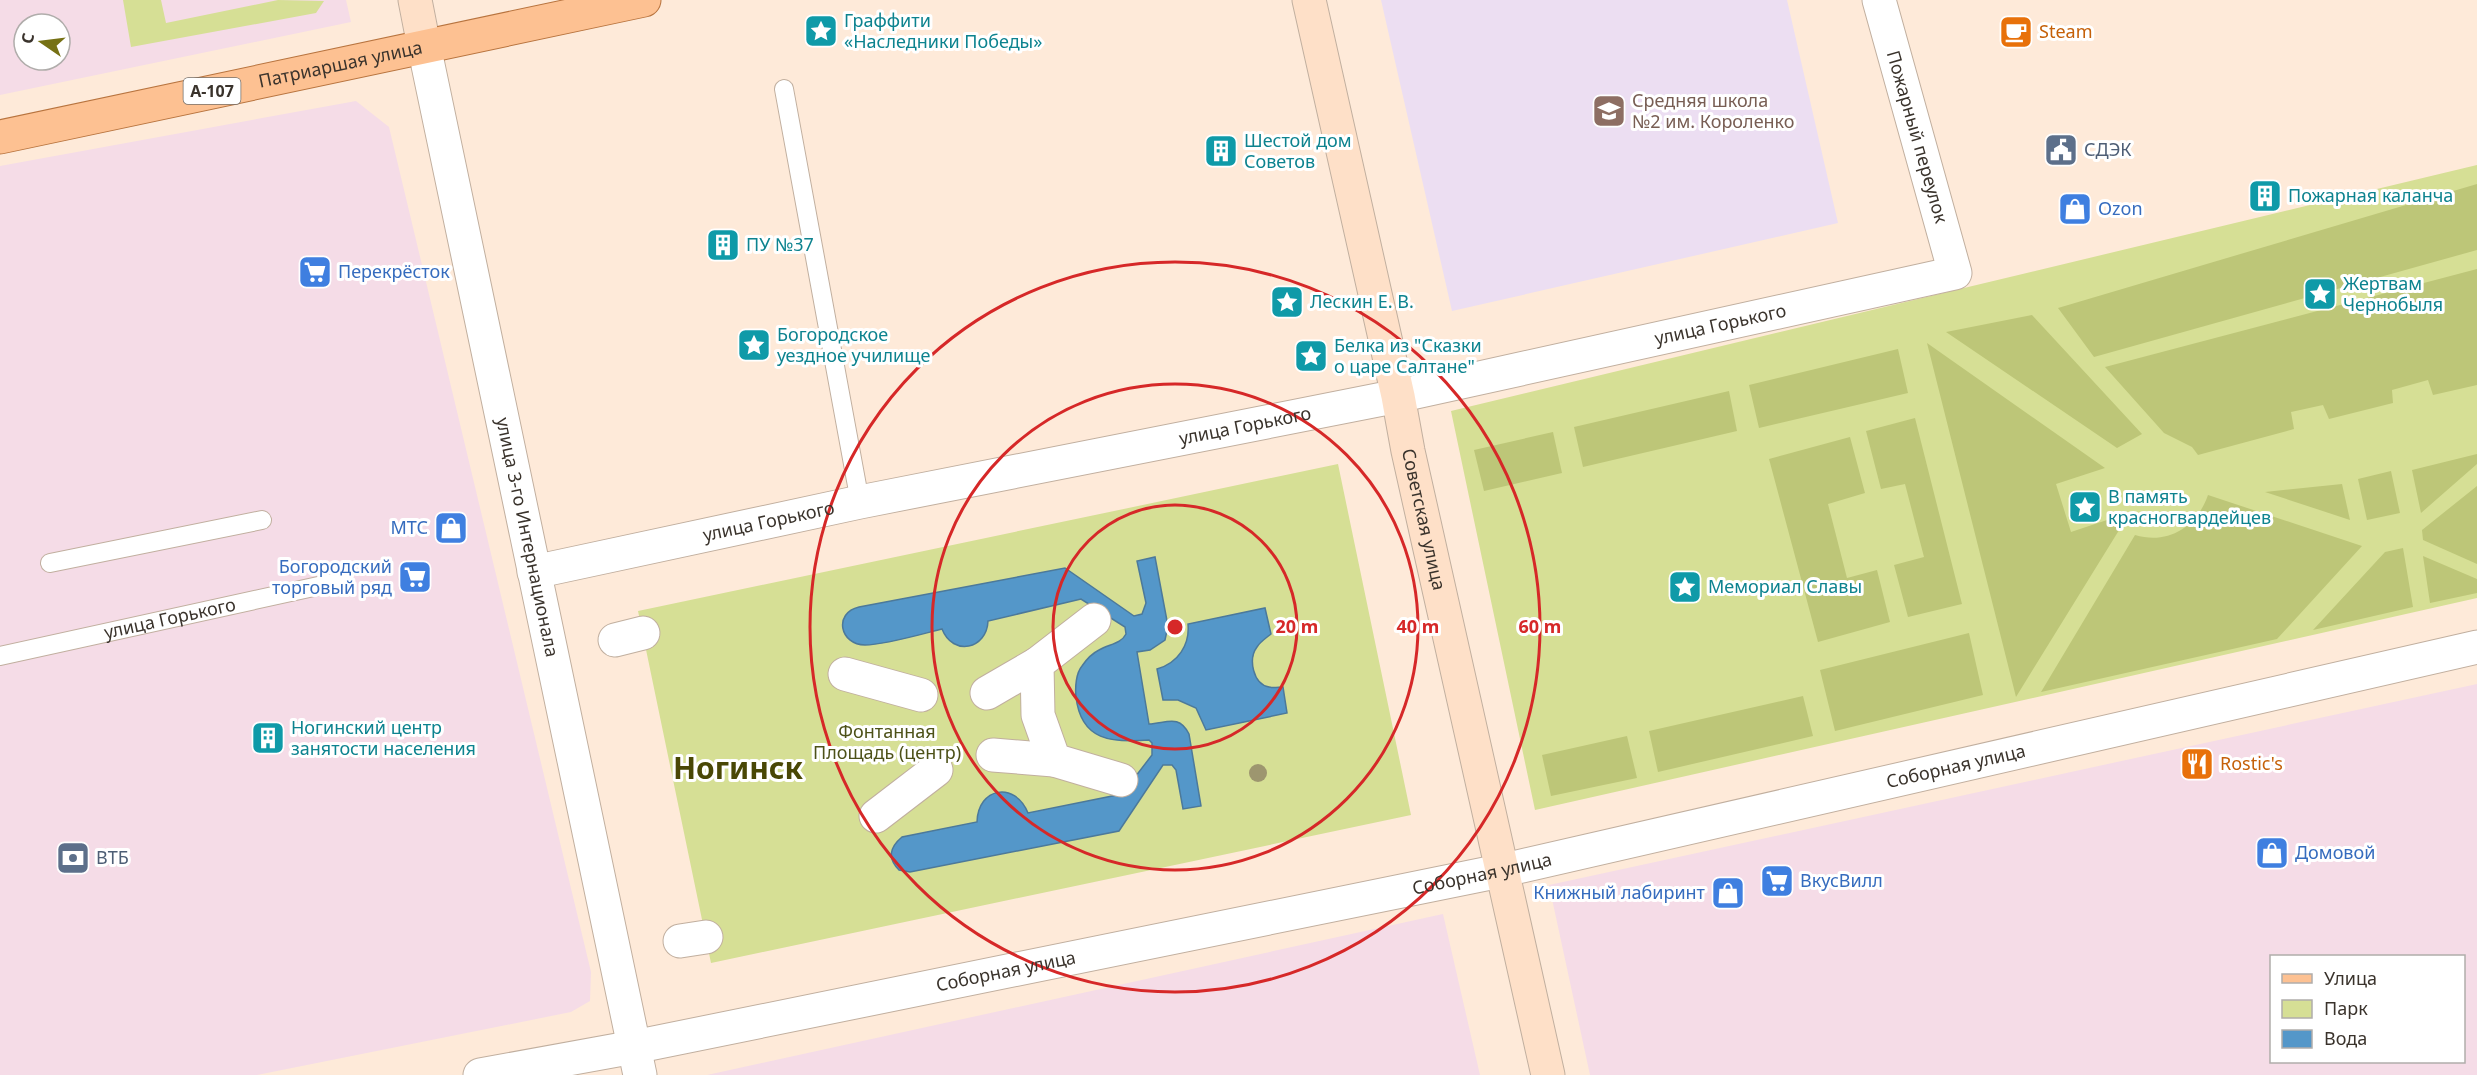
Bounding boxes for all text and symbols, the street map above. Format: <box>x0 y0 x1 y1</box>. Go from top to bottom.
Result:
place label: Граффити «Наследники Победы» <box>844 8 1042 53</box>
north arrow <box>12 12 72 72</box>
place icon: Граффити «Наследники Победы» <box>803 13 839 49</box>
cafe icon: Steam <box>1998 14 2034 50</box>
place label: Steam <box>2039 19 2092 43</box>
text: С <box>16 31 39 46</box>
street label: Патриаршая улица <box>256 35 424 93</box>
street label: Пожарный переулок <box>1882 48 1954 226</box>
road number: А-107 <box>184 78 240 104</box>
place label: Средняя школа №2 им. Короленко <box>1632 88 1795 133</box>
school or university icon: Средняя школа №2 им. Короленко <box>1591 93 1627 129</box>
place label: Шестой дом Советов <box>1244 128 1352 173</box>
public building icon: СДЭК <box>2043 132 2079 168</box>
building icon: Шестой дом Советов <box>1203 133 1239 169</box>
place label: СДЭК <box>2084 137 2132 161</box>
building icon: Пожарная каланча <box>2247 178 2283 214</box>
place label: Пожарная каланча <box>2288 183 2453 207</box>
shop icon: Ozon <box>2057 191 2093 227</box>
place label: Ozon <box>2098 196 2143 220</box>
building icon: ПУ №37 <box>705 227 741 263</box>
place label: ПУ №37 <box>746 232 814 256</box>
supermarket icon: Перекрёсток <box>297 254 333 290</box>
place label: Перекрёсток <box>338 259 450 283</box>
place label: Жертвам Чернобыля <box>2343 271 2443 316</box>
place icon: Жертвам Чернобыля <box>2302 276 2338 312</box>
place icon: Лескин Е. В. <box>1269 284 1305 320</box>
place label: Лескин Е. В. <box>1310 289 1414 313</box>
street label: улица Горького <box>1652 298 1788 350</box>
place label: Богородское уездное училище <box>777 322 930 367</box>
place icon: Богородское уездное училище <box>736 327 772 363</box>
place label: Белка из "Сказки о царе Салтане" <box>1334 333 1482 378</box>
place icon: Белка из "Сказки о царе Салтане" <box>1293 338 1329 374</box>
street label: улица Горького <box>1177 400 1313 450</box>
street label: улица 3-го Интернационала <box>491 415 565 659</box>
street label: Советская улица <box>1397 446 1452 592</box>
place label: В память красногвардейцев <box>2108 484 2271 529</box>
place icon: В память красногвардейцев <box>2067 489 2103 525</box>
street label: улица Горького <box>700 495 836 546</box>
shop icon: МТС <box>433 510 469 546</box>
place label: МТС <box>391 515 428 539</box>
place label: Богородский торговый ряд <box>272 554 392 599</box>
supermarket icon: Богородский торговый ряд <box>397 559 433 595</box>
place icon: Мемориал Славы <box>1667 569 1703 605</box>
place label: Мемориал Славы <box>1708 574 1862 598</box>
street label: улица Горького <box>102 592 238 644</box>
text: 20 m <box>1276 614 1318 638</box>
text: 40 m <box>1397 614 1439 638</box>
text: 60 m <box>1519 614 1561 638</box>
centre of rings <box>1165 617 1185 637</box>
place label: Ногинский центр занятости населения <box>291 715 476 760</box>
park label: Фонтанная Площадь (центр) <box>813 719 961 764</box>
building icon: Ногинский центр занятости населения <box>250 720 286 756</box>
street label: Соборная улица <box>1884 738 2028 793</box>
restaurant icon: Rostic's <box>2179 746 2215 782</box>
district label: Ногинск <box>673 747 804 788</box>
place label: Rostic's <box>2220 751 2283 775</box>
shop icon: Домовой <box>2254 835 2290 871</box>
bank icon: ВТБ <box>55 840 91 876</box>
place label: Домовой <box>2295 840 2375 864</box>
place label: ВТБ <box>96 845 129 869</box>
street label: Соборная улица <box>1410 847 1554 900</box>
supermarket icon: ВкусВилл <box>1759 863 1795 899</box>
place label: ВкусВилл <box>1800 868 1883 892</box>
shop icon: Книжный лабиринт <box>1710 875 1746 911</box>
place label: Книжный лабиринт <box>1533 880 1706 904</box>
street label: Соборная улица <box>934 945 1078 996</box>
legend <box>2270 955 2465 1063</box>
text: Улица <box>2324 966 2377 990</box>
text: Парк <box>2324 996 2368 1020</box>
text: Вода <box>2324 1026 2367 1050</box>

